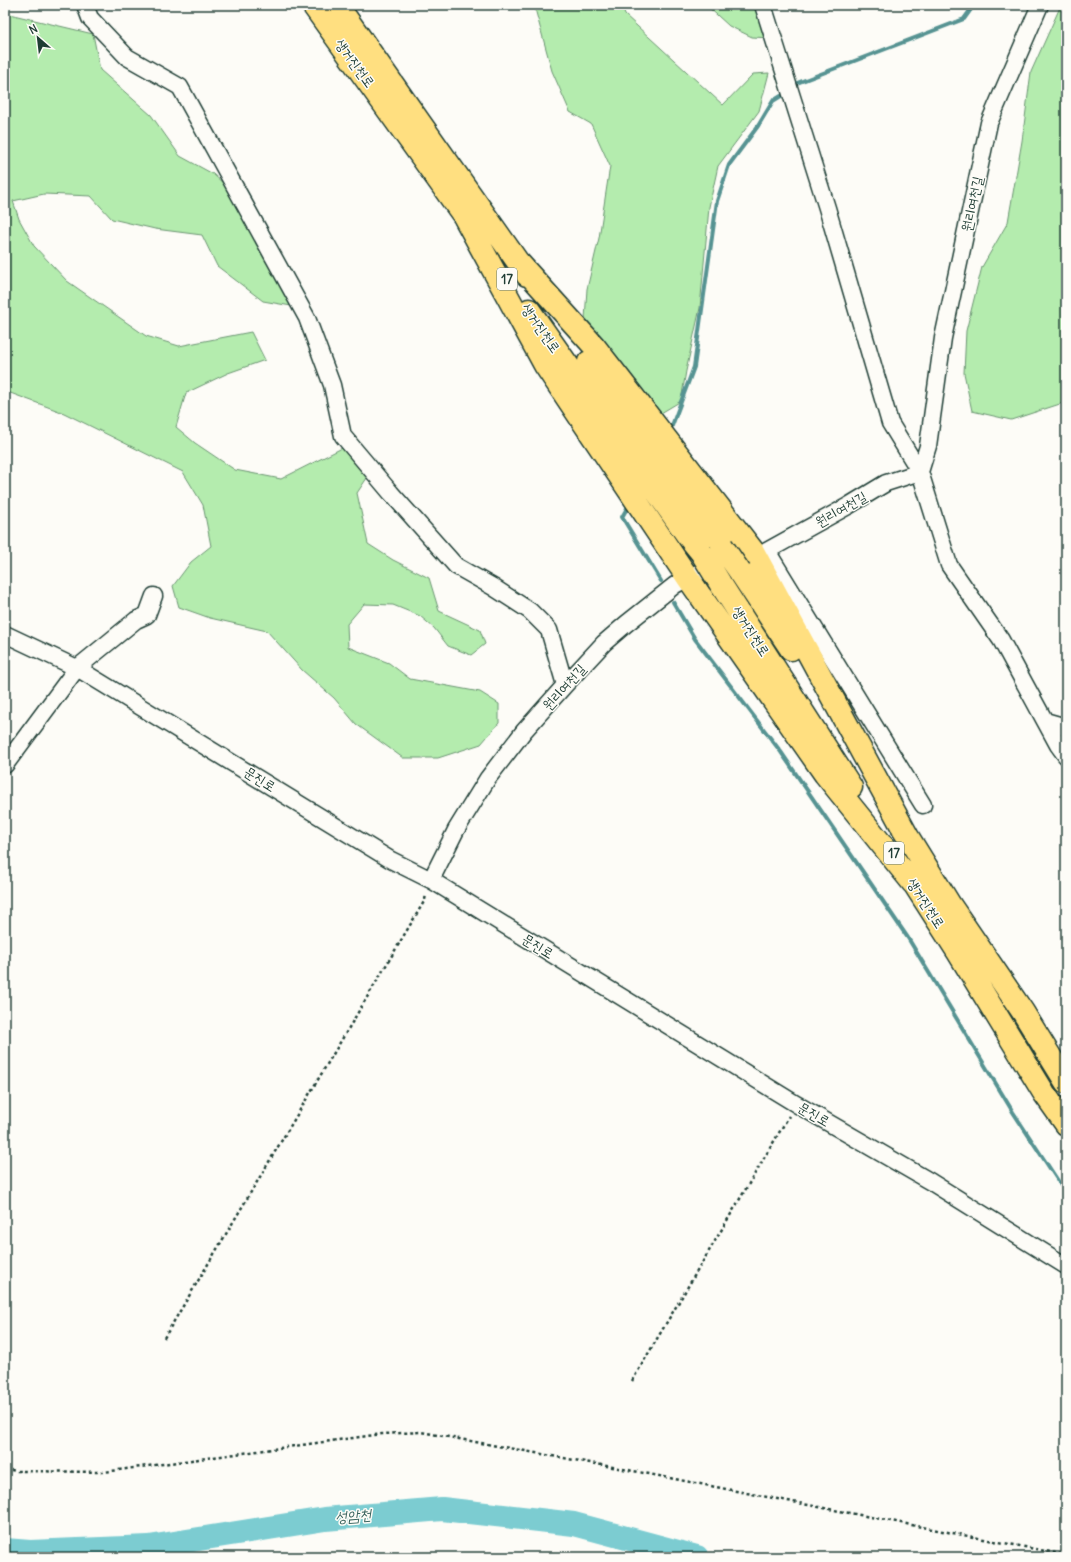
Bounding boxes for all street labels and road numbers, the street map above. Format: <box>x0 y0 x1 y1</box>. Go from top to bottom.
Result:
street label: 생거진천로 <box>331 35 379 91</box>
street label: 원리여천길 <box>957 174 987 233</box>
road number: 17 <box>497 268 517 290</box>
street label: 생거진천로 <box>517 300 565 356</box>
street label: 원리여천길 <box>812 487 871 531</box>
street label: 생거진천로 <box>728 602 774 660</box>
street label: 원리여천길 <box>538 660 590 714</box>
street label: 문진로 <box>241 762 279 796</box>
road number: 17 <box>884 842 904 864</box>
street label: 생거진천로 <box>903 874 949 932</box>
street label: 문진로 <box>519 930 557 962</box>
street label: 문진로 <box>795 1098 833 1130</box>

